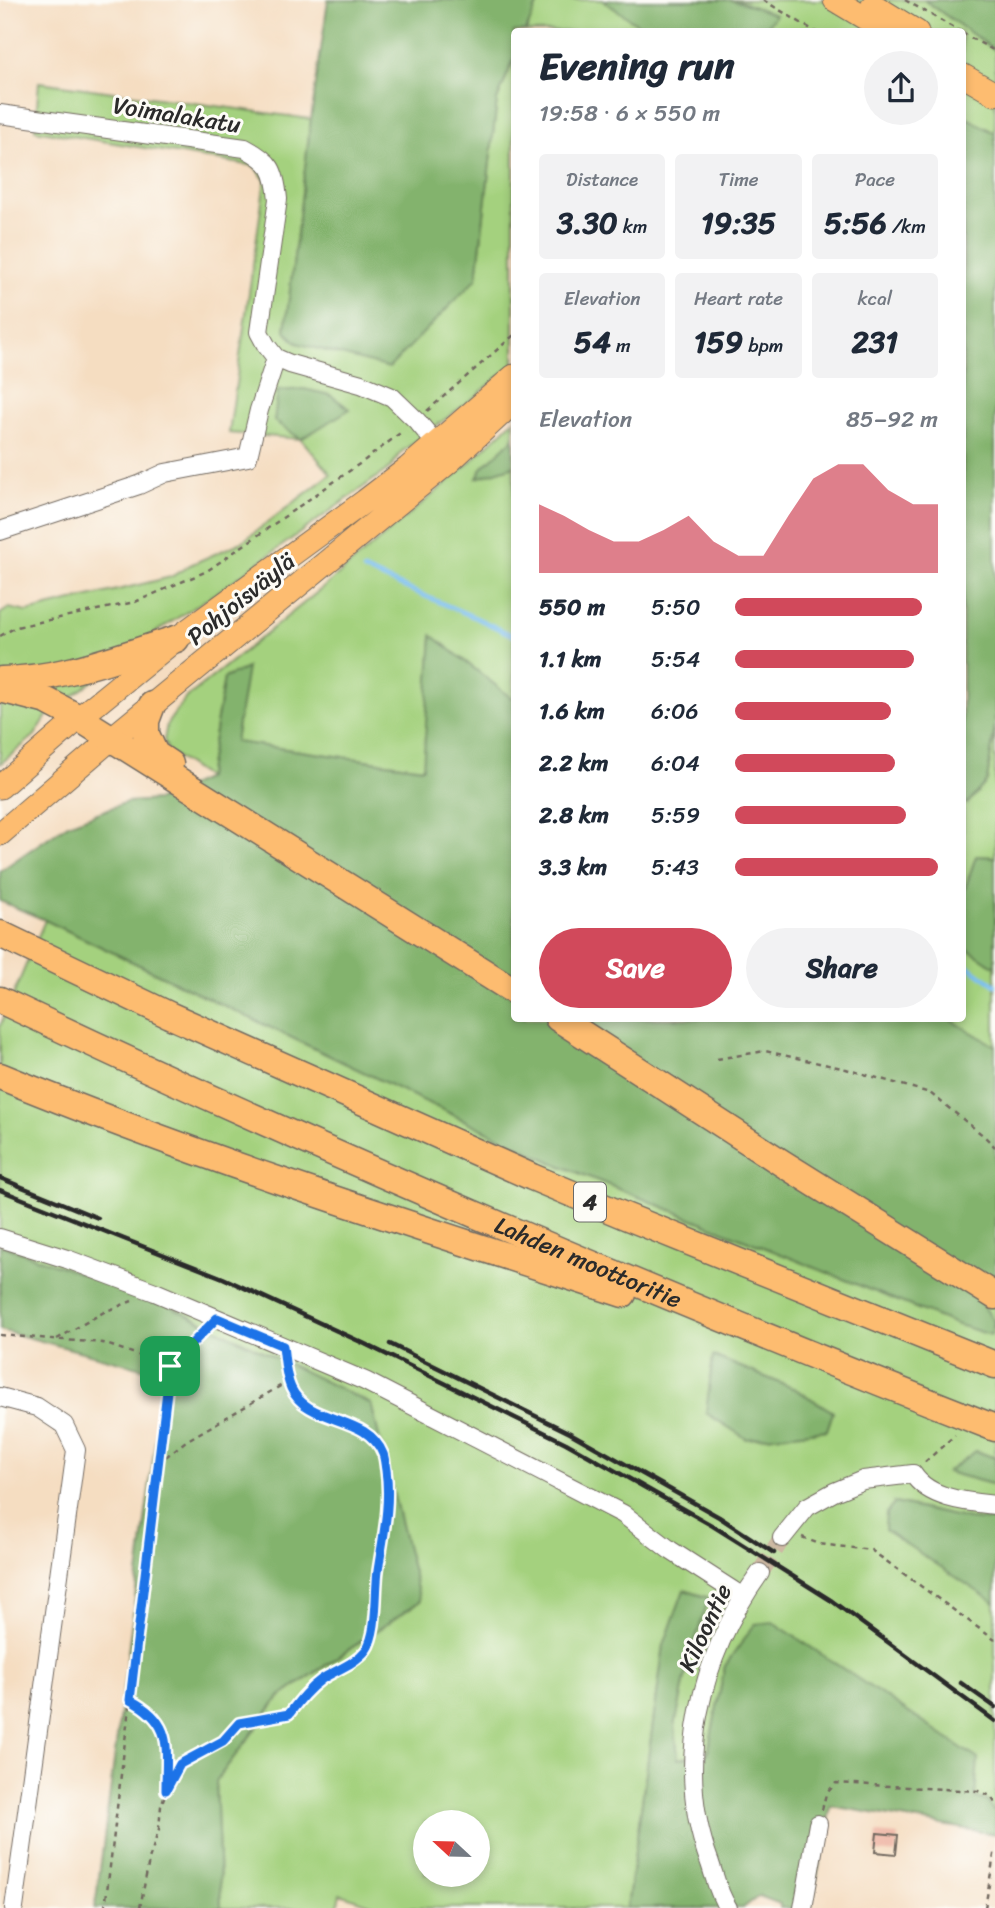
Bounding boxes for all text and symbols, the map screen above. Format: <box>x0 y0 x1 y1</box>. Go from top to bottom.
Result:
text: Evening run <box>539 33 735 100</box>
button: share <box>864 51 938 125</box>
street label: Voimalakatu <box>110 84 244 146</box>
text: 19:58 · 6 × 550 m <box>539 93 720 134</box>
text: Distance <box>566 163 638 196</box>
text: Time <box>718 163 759 196</box>
text: Pace <box>855 163 895 196</box>
text: 3.30 <box>557 196 618 250</box>
text: 19:35 <box>701 196 776 250</box>
text: 5:56 <box>824 196 887 250</box>
text: km <box>618 210 647 243</box>
text: /km <box>887 210 926 243</box>
text: Elevation <box>564 282 641 315</box>
text: Heart rate <box>694 282 783 315</box>
text: kcal <box>858 282 892 315</box>
text: 54 <box>574 315 611 369</box>
text: 159 <box>694 315 743 369</box>
text: 231 <box>852 315 898 369</box>
text: m <box>611 329 630 362</box>
text: bpm <box>743 329 783 362</box>
text: Elevation <box>539 399 632 440</box>
text: 85–92 m <box>846 399 938 440</box>
street label: Pohjoisväylä <box>177 541 306 656</box>
text: 550 m <box>539 587 605 628</box>
text: 5:50 <box>651 587 701 628</box>
text: 1.1 km <box>539 639 602 680</box>
text: 5:54 <box>651 639 700 680</box>
text: 1.6 km <box>539 691 605 732</box>
text: 6:06 <box>651 691 699 732</box>
text: 2.2 km <box>539 743 608 784</box>
text: 6:04 <box>651 743 700 784</box>
text: 2.8 km <box>539 795 609 836</box>
text: 5:59 <box>651 795 700 836</box>
text: 3.3 km <box>539 847 607 888</box>
text: 5:43 <box>651 847 699 888</box>
button: Save <box>539 928 732 1008</box>
button: Share <box>746 928 938 1008</box>
road number: 4 <box>574 1182 606 1222</box>
street label: Lahden moottoritie <box>488 1204 688 1320</box>
pin <box>140 1336 200 1396</box>
icon: arrive <box>151 1347 189 1385</box>
street label: Kiloontie <box>666 1577 744 1679</box>
north arrow <box>413 1810 490 1886</box>
map controls <box>413 1810 490 1887</box>

